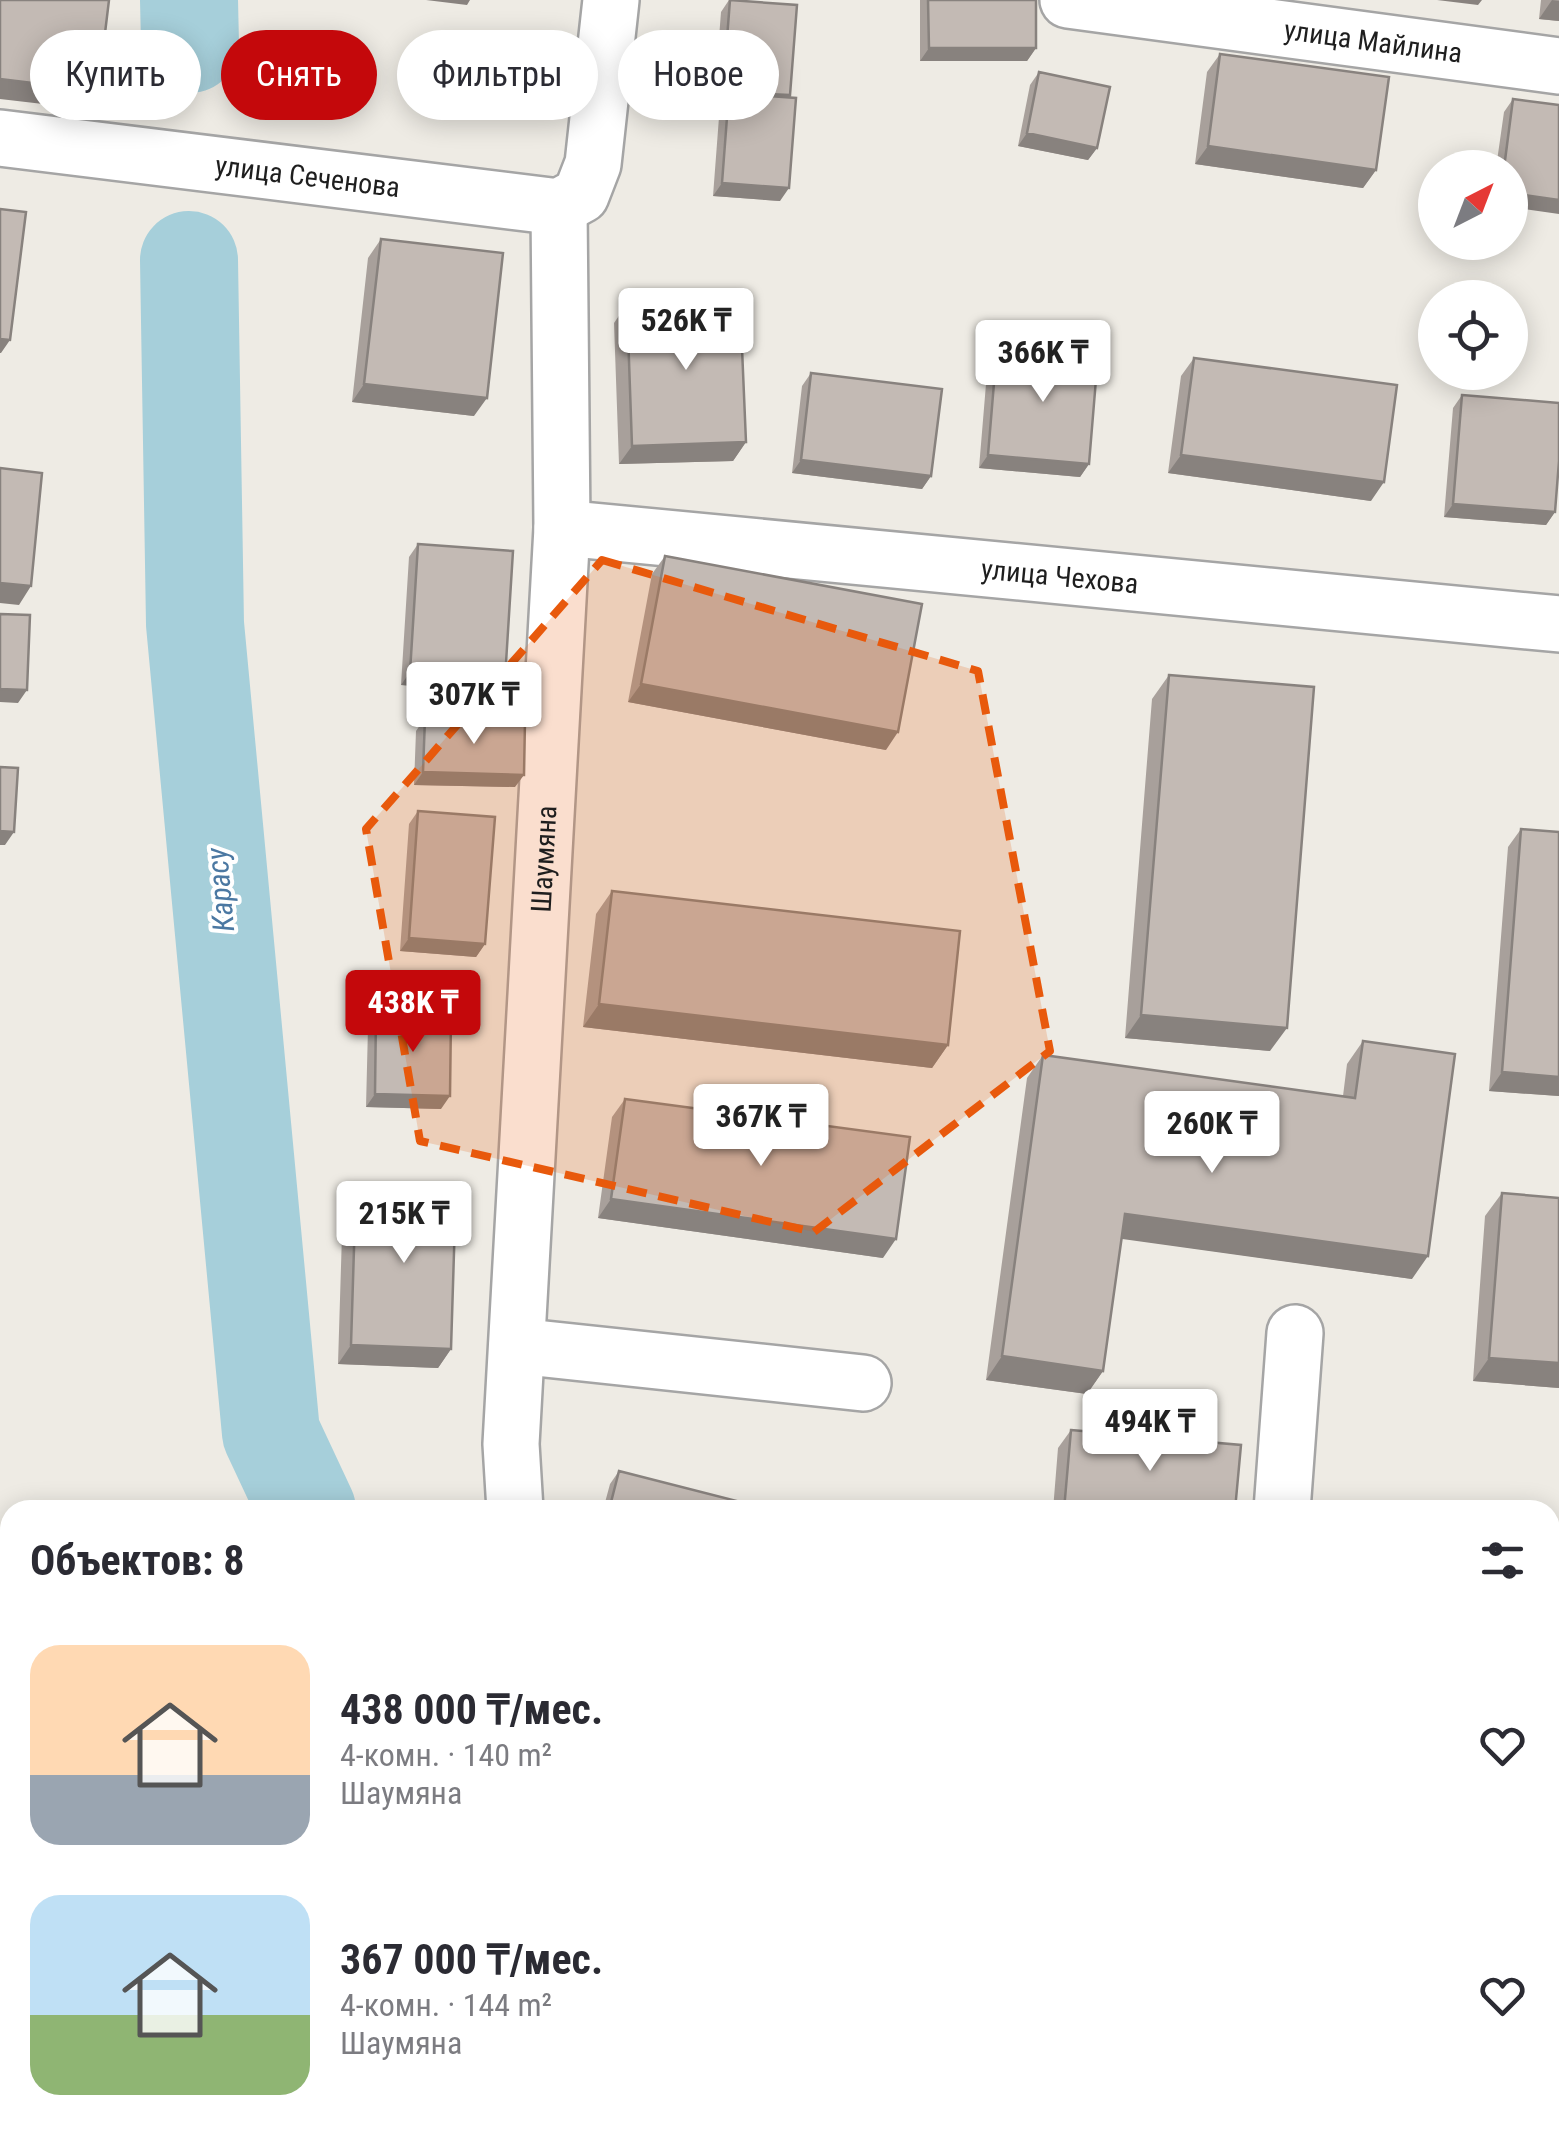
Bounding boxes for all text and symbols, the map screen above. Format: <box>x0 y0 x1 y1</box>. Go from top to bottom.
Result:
street label: улица Майлина <box>1282 13 1464 69</box>
chip: Купить <box>30 30 201 120</box>
chip: Снять <box>221 30 377 120</box>
chip: Фильтры <box>397 30 598 120</box>
chip: Новое <box>618 30 779 120</box>
street label: улица Сеченова <box>214 148 402 204</box>
north arrow <box>1418 150 1528 260</box>
map controls <box>1418 150 1528 390</box>
button: locate <box>1418 280 1528 390</box>
pin: 526K ₸ <box>605 288 767 373</box>
text: 526K ₸ <box>640 301 732 339</box>
pin: 366K ₸ <box>962 320 1124 405</box>
text: 366K ₸ <box>997 333 1089 371</box>
street label: улица Чехова <box>980 552 1140 600</box>
pin: 307K ₸ <box>393 662 555 747</box>
text: 307K ₸ <box>428 675 520 713</box>
street label: Шаумяна <box>524 805 563 913</box>
water label: Карасу <box>199 846 241 933</box>
pin: 438K ₸ <box>332 970 494 1055</box>
text: 438K ₸ <box>367 983 459 1021</box>
pin: 367K ₸ <box>680 1084 842 1169</box>
pin: 260K ₸ <box>1131 1091 1293 1176</box>
text: 367K ₸ <box>715 1097 807 1135</box>
text: 260K ₸ <box>1166 1104 1258 1142</box>
pin: 215K ₸ <box>323 1181 485 1266</box>
text: 215K ₸ <box>358 1194 450 1232</box>
pin: 494K ₸ <box>1069 1389 1231 1474</box>
text: 494K ₸ <box>1104 1402 1196 1440</box>
icon: filters <box>1475 1533 1530 1588</box>
text: Объектов: 8 <box>30 1536 244 1585</box>
icon: home <box>110 1685 230 1805</box>
text: 438 000 ₸/мес. <box>340 1685 603 1734</box>
icon: heart <box>1475 1718 1530 1773</box>
text: 4-комн. · 140 m² <box>340 1736 552 1774</box>
text: Шаумяна <box>340 1774 462 1812</box>
icon: home <box>110 1935 230 2055</box>
text: 367 000 ₸/мес. <box>340 1935 603 1984</box>
icon: heart <box>1475 1968 1530 2023</box>
text: 4-комн. · 144 m² <box>340 1986 552 2024</box>
text: Шаумяна <box>340 2024 462 2062</box>

